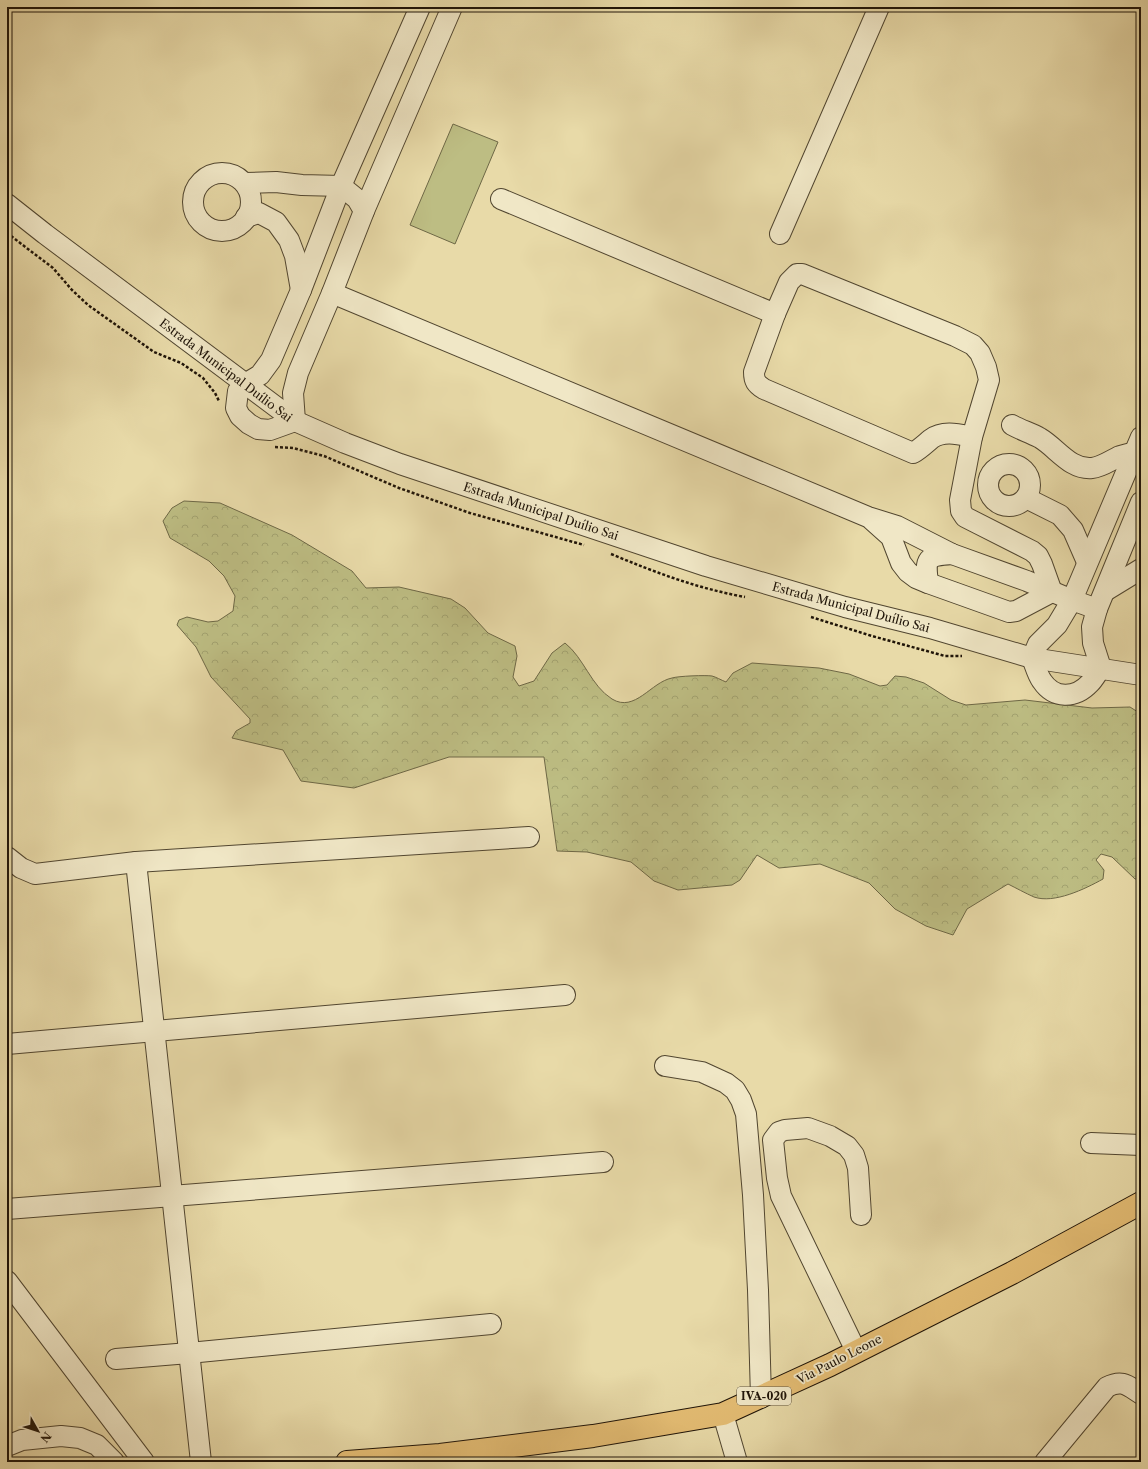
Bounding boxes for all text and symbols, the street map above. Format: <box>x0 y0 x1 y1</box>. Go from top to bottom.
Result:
street label: Estrada Municipal Duílio Sai <box>157 315 296 425</box>
street label: Estrada Municipal Duílio Sai <box>462 479 621 543</box>
street label: Estrada Municipal Duílio Sai <box>771 579 932 635</box>
street label: Via Paulo Leone <box>793 1331 884 1387</box>
road number: IVA-020 <box>737 1387 791 1405</box>
north arrow <box>18 1411 58 1451</box>
text: N <box>37 1429 54 1446</box>

